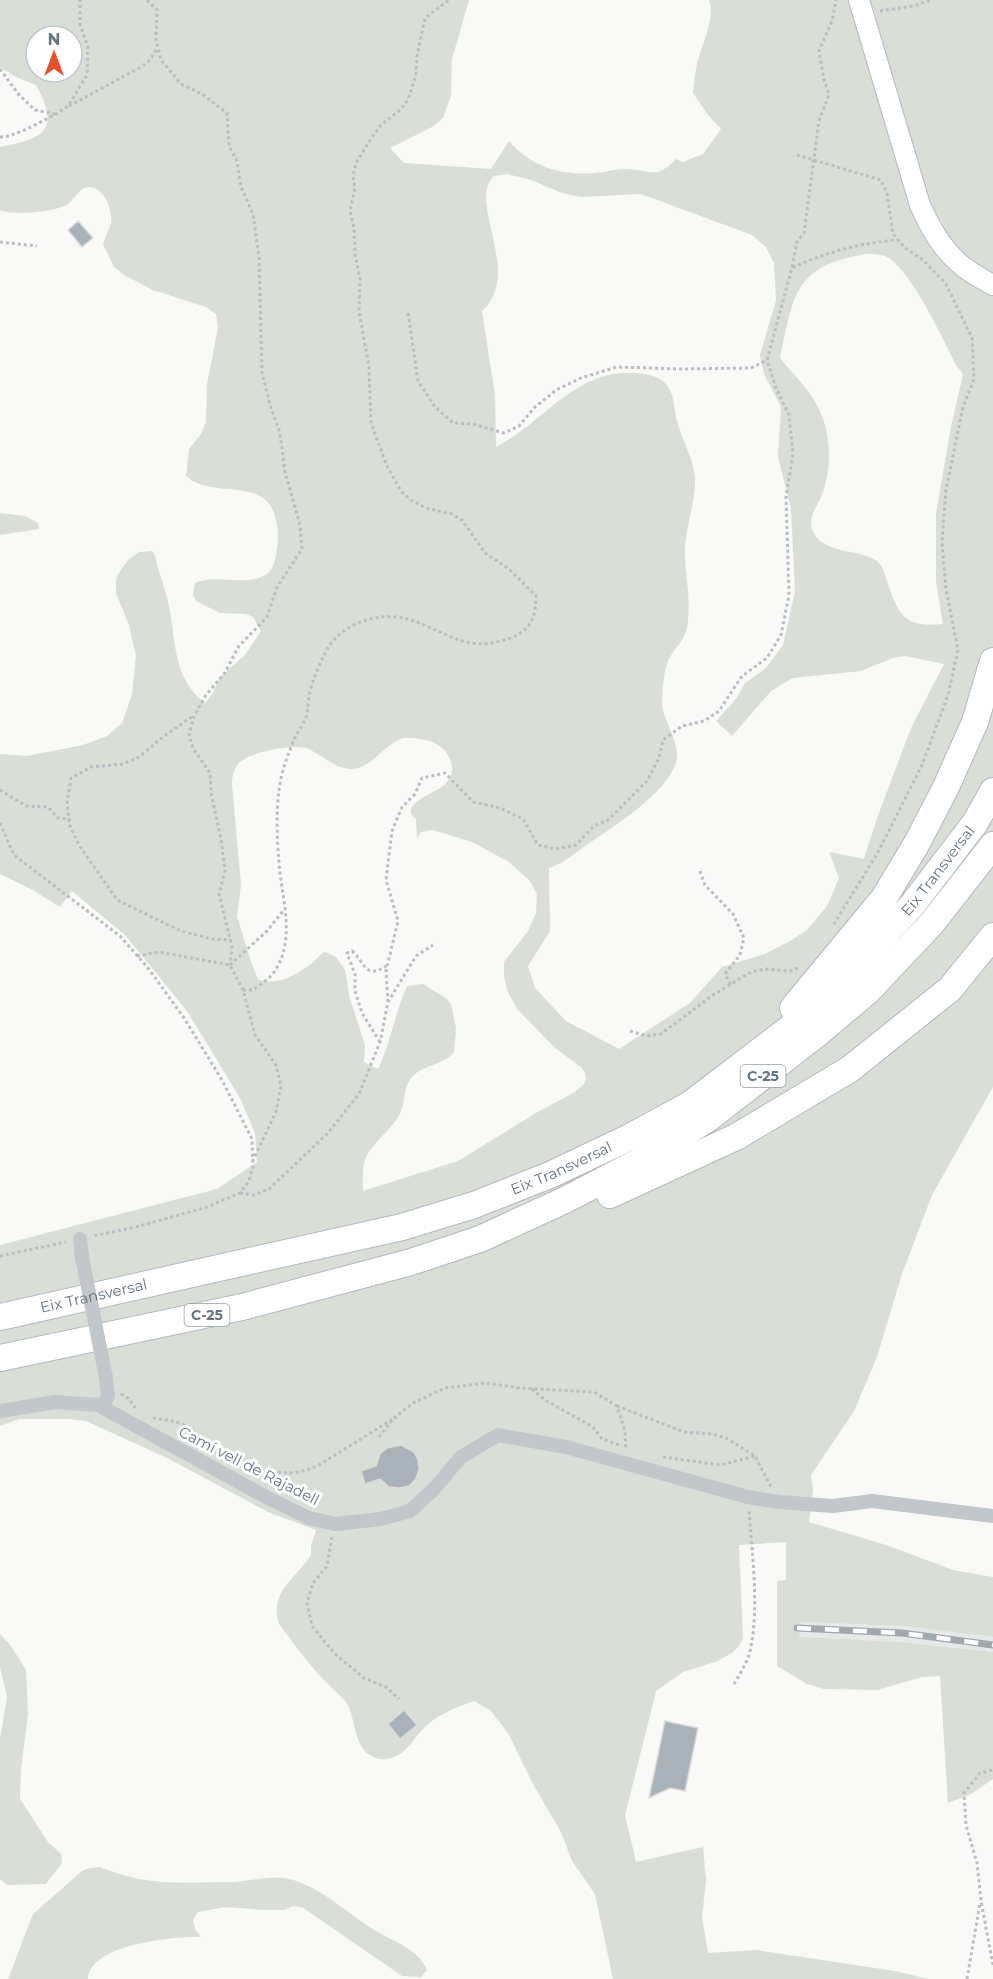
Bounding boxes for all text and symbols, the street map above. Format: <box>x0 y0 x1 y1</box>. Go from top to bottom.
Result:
north arrow <box>24 24 84 84</box>
text: N <box>48 30 60 49</box>
street label: Eix Transversal <box>897 822 979 920</box>
road number: C-25 <box>740 1065 786 1087</box>
street label: Eix Transversal <box>508 1137 615 1199</box>
street label: Eix Transversal <box>38 1274 149 1317</box>
road number: C-25 <box>184 1304 230 1326</box>
street label: Camí vell de Rajadell <box>176 1422 323 1509</box>

